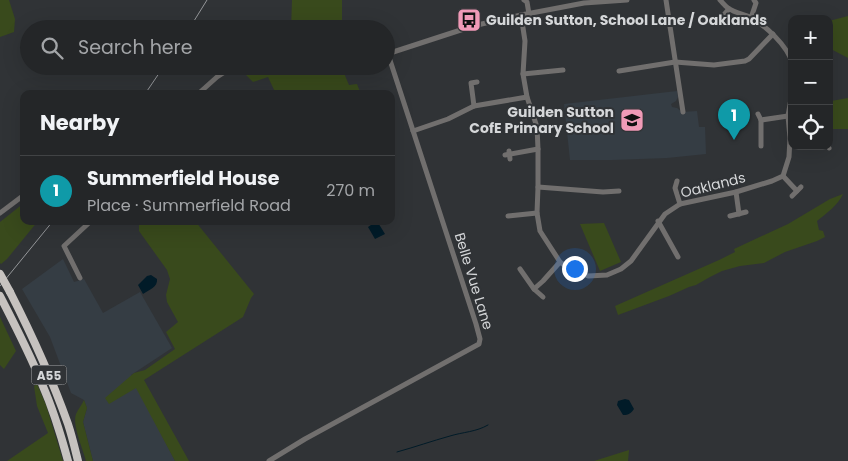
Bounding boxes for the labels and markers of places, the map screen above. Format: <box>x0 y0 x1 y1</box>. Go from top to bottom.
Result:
bus stop icon: Guilden Sutton, School Lane / Oaklands <box>456 7 482 33</box>
place label: Guilden Sutton, School Lane / Oaklands <box>486 10 767 30</box>
pin: 1 <box>718 99 750 140</box>
place label: Guilden Sutton CofE Primary School <box>469 102 614 138</box>
school or university icon: Guilden Sutton CofE Primary School <box>619 107 645 133</box>

